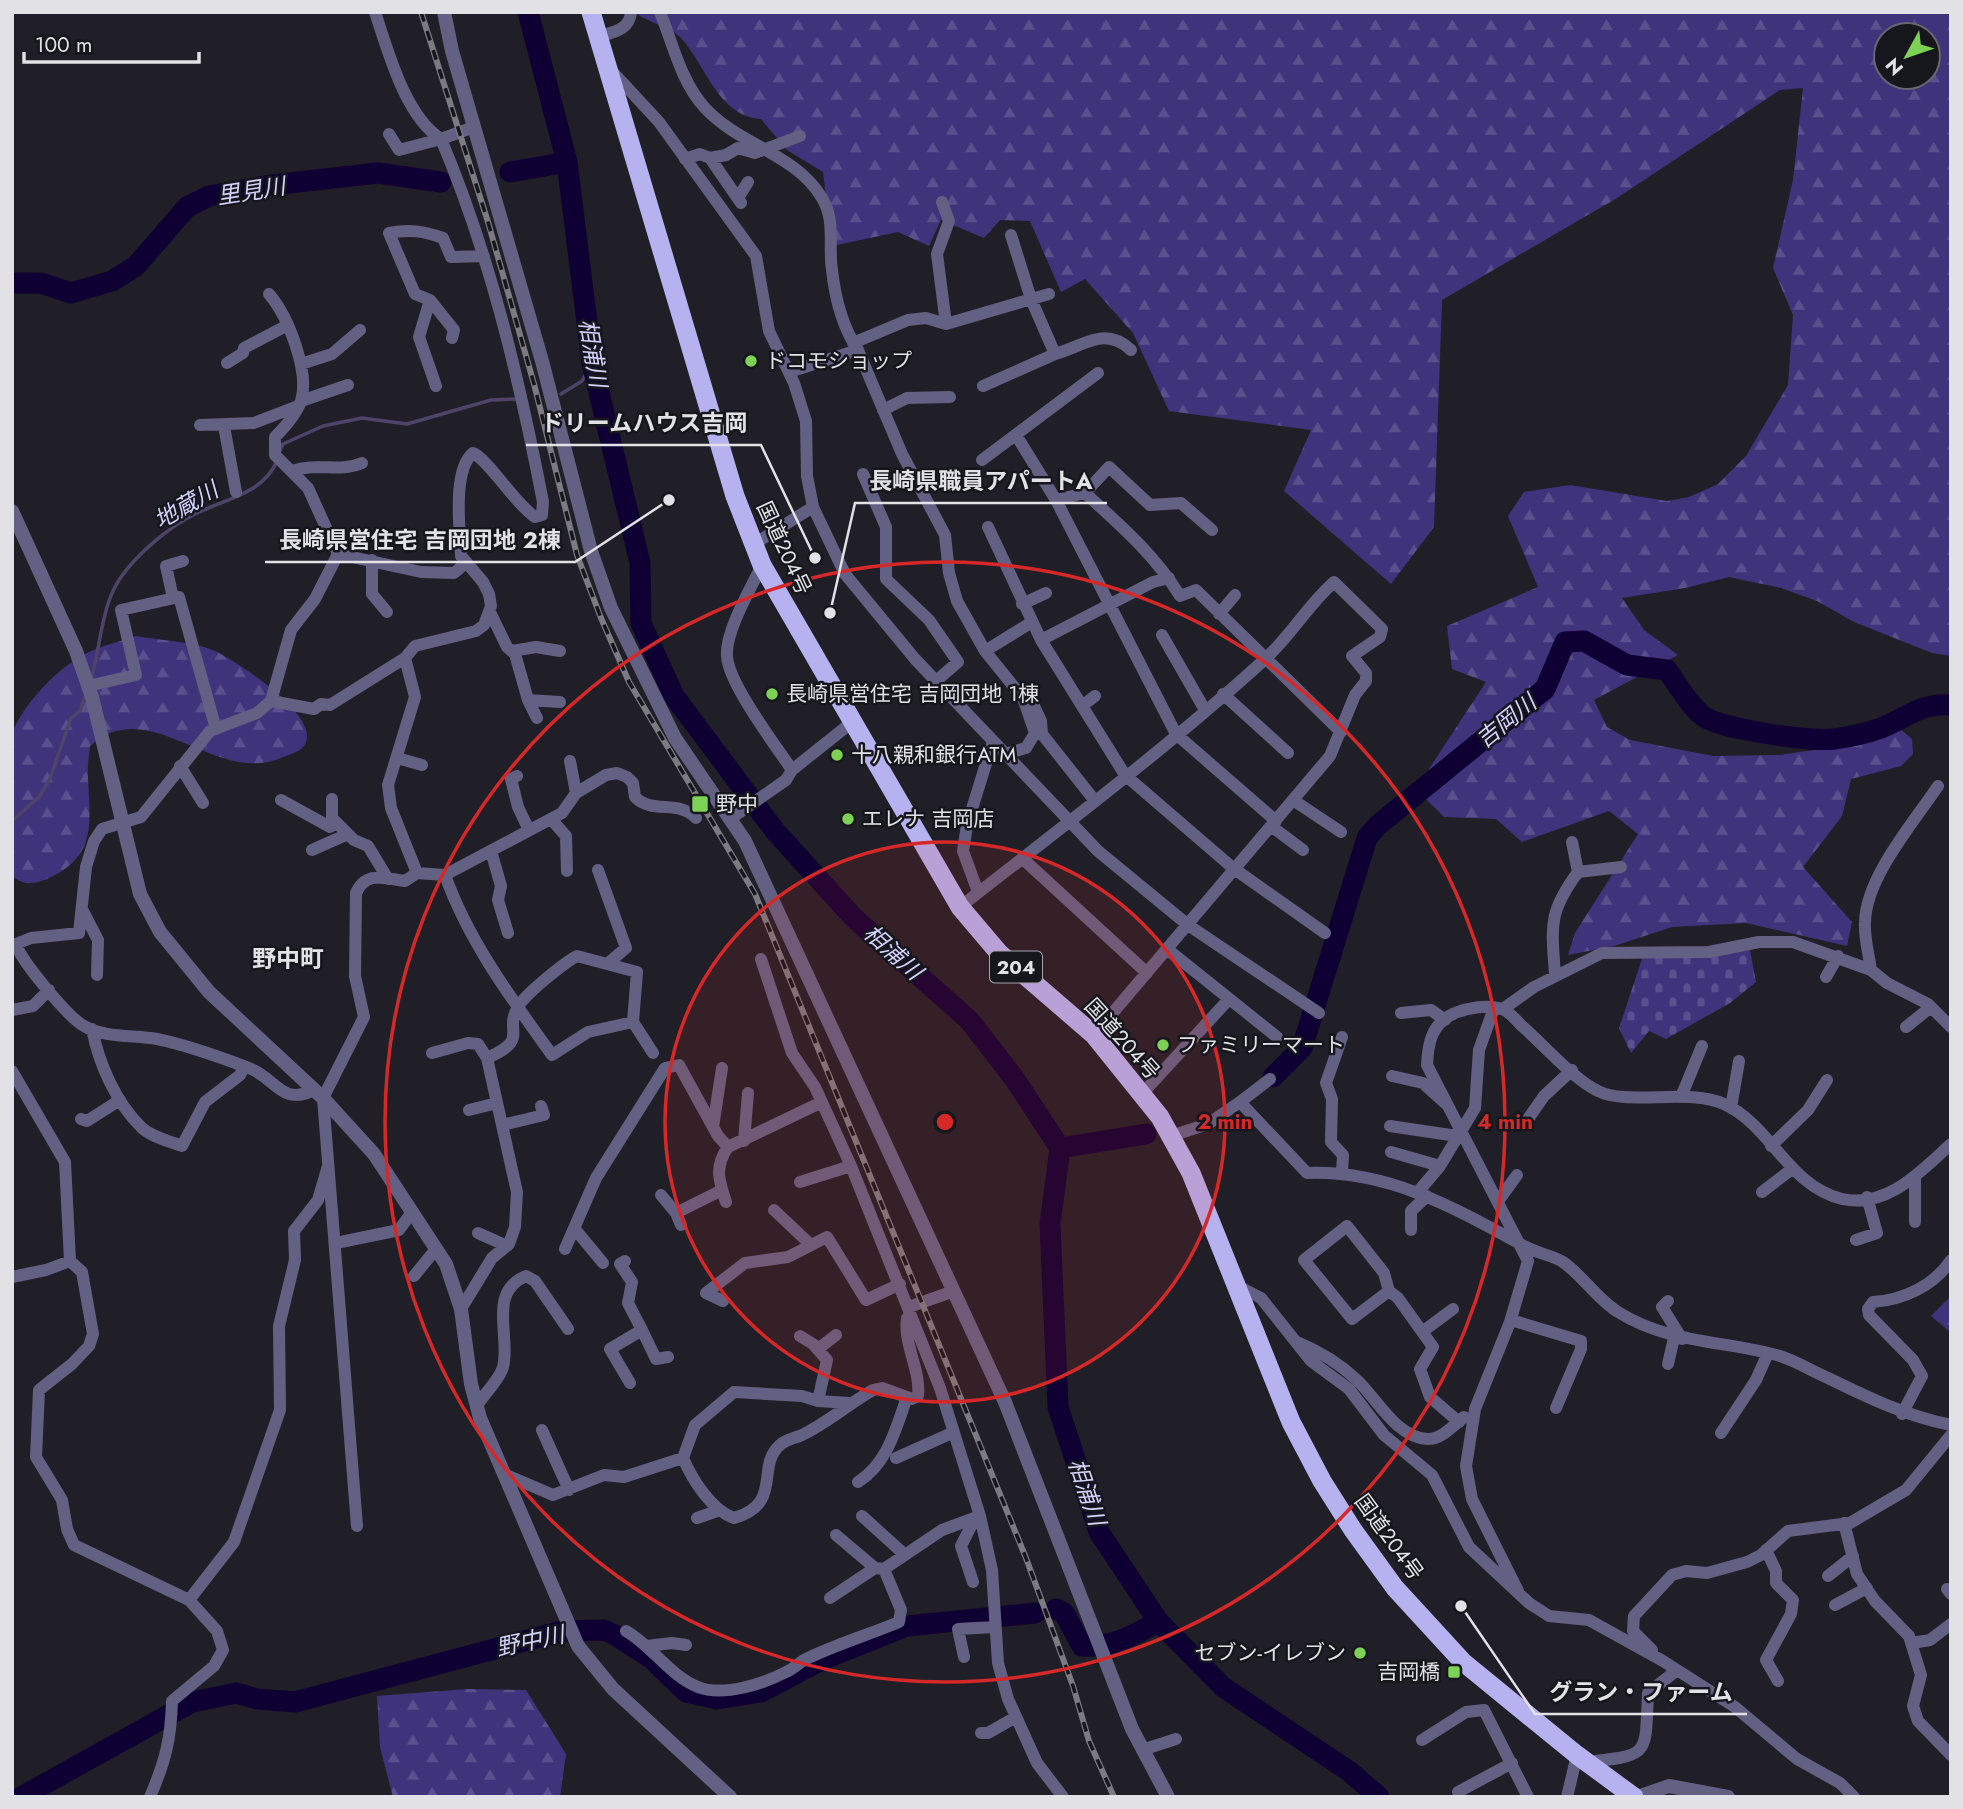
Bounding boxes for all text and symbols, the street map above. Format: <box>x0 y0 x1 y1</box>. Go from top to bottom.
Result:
scale bar <box>24 21 200 65</box>
north arrow <box>1872 21 1942 91</box>
text: 100 m <box>35 30 92 60</box>
text: N <box>1879 52 1910 81</box>
water label: 里見川 <box>214 168 291 213</box>
water label: 相浦川 <box>570 316 616 393</box>
place label: ドコモショップ <box>765 346 912 376</box>
marker: ドコモショップ <box>743 353 759 369</box>
callout: ドリームハウス吉岡 <box>526 401 761 445</box>
text: ドリームハウス吉岡 <box>541 406 747 440</box>
callout: 長崎県職員アパートA <box>855 459 1107 503</box>
text: 長崎県職員アパートA <box>869 464 1093 498</box>
water label: 地蔵川 <box>148 472 227 537</box>
street label: 国道204号 <box>749 496 819 600</box>
callout: 長崎県営住宅 吉岡団地 2棟 <box>265 518 575 562</box>
text: 長崎県営住宅 吉岡団地 2棟 <box>279 523 561 557</box>
place label: 長崎県営住宅 吉岡団地 1棟 <box>786 679 1039 709</box>
water label: 吉岡川 <box>1468 684 1546 756</box>
marker: 長崎県営住宅 吉岡団地 1棟 <box>764 686 780 702</box>
place label: 十八親和銀行ATM <box>851 740 1016 770</box>
marker: 十八親和銀行ATM <box>829 747 845 763</box>
place label: 野中 <box>716 789 758 819</box>
marker: 野中 <box>690 794 710 814</box>
place label: エレナ 吉岡店 <box>862 804 994 834</box>
marker: エレナ 吉岡店 <box>840 811 856 827</box>
water label: 相浦川 <box>856 916 932 990</box>
district label: 野中町 <box>252 941 324 976</box>
road number: 204 <box>990 951 1042 982</box>
street label: 国道204号 <box>1077 992 1167 1086</box>
place label: ファミリーマート <box>1177 1030 1345 1060</box>
marker: ファミリーマート <box>1155 1037 1171 1053</box>
text: 2 min <box>1197 1107 1253 1137</box>
text: 4 min <box>1477 1107 1533 1137</box>
centre of rings <box>933 1110 957 1134</box>
water label: 相浦川 <box>1060 1454 1115 1533</box>
street label: 国道204号 <box>1348 1488 1430 1586</box>
water label: 野中川 <box>493 1617 570 1665</box>
place label: セブン-イレブン <box>1195 1638 1346 1668</box>
marker: セブン-イレブン <box>1352 1645 1368 1661</box>
place label: 吉岡橋 <box>1377 1657 1440 1687</box>
marker: 吉岡橋 <box>1446 1664 1462 1680</box>
callout: グラン・ファーム <box>1535 1670 1747 1714</box>
text: グラン・ファーム <box>1549 1675 1733 1709</box>

